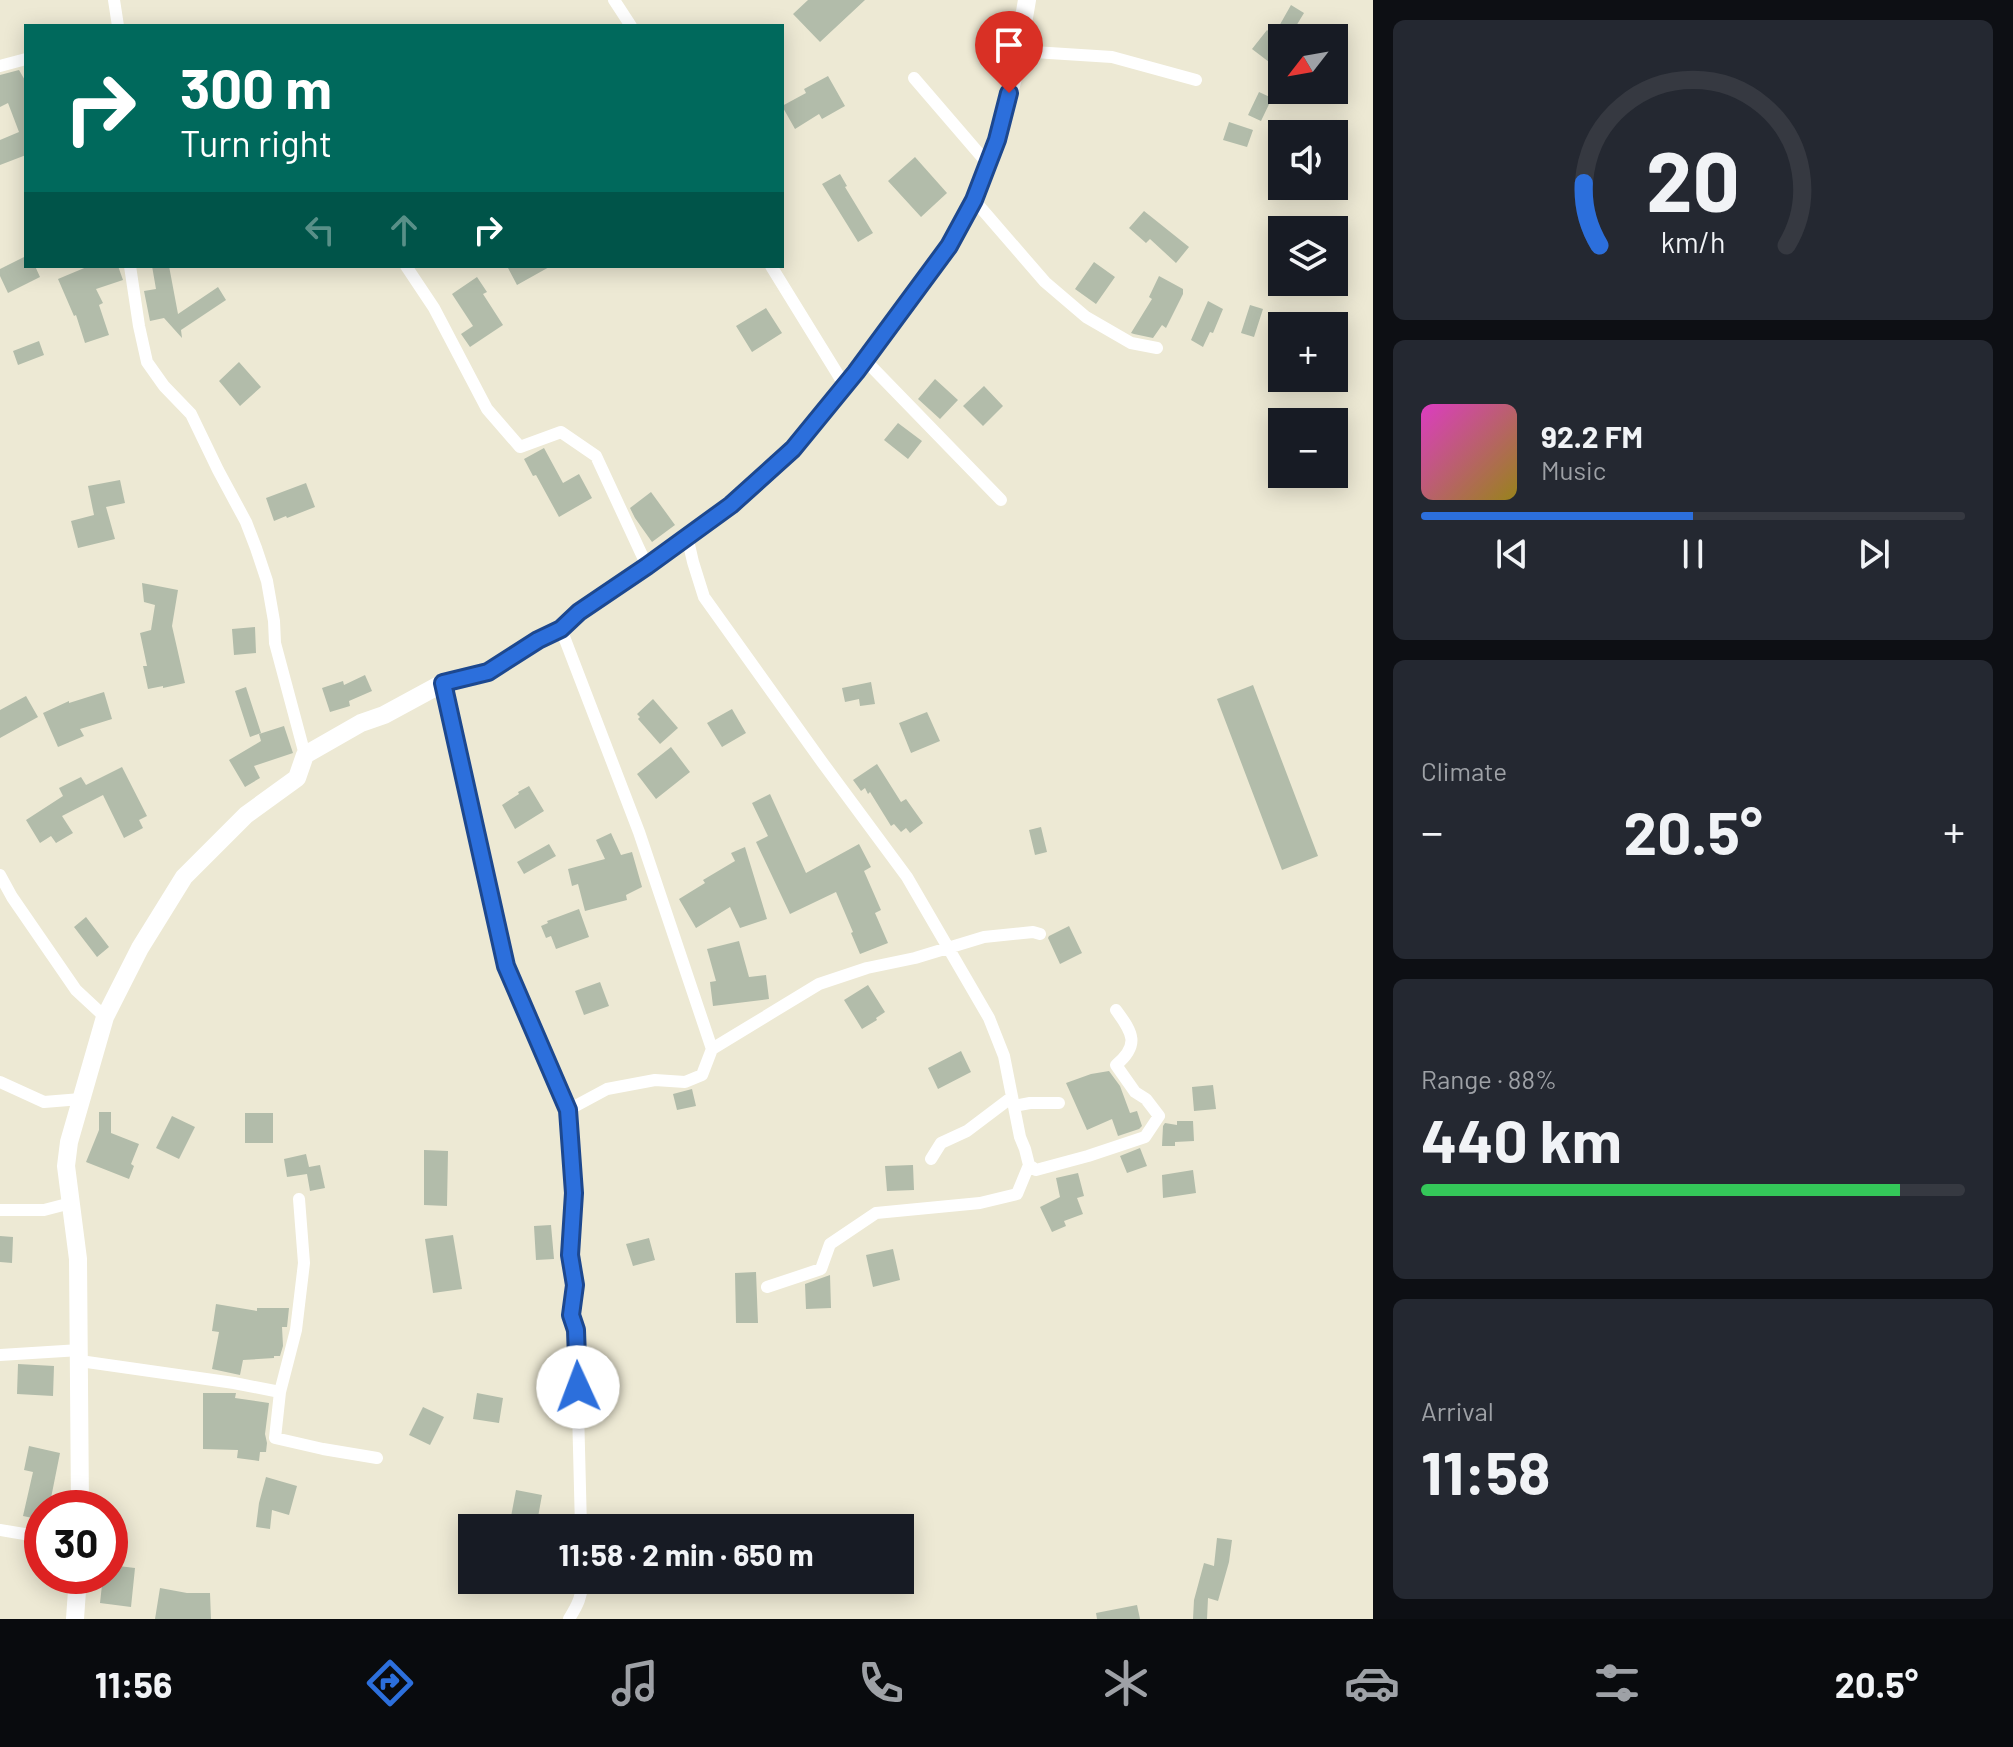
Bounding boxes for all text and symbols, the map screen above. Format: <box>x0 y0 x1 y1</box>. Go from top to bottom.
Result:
pin <box>975 11 1043 93</box>
icon: arrive <box>987 23 1031 67</box>
north arrow <box>1268 24 1348 104</box>
map controls <box>1268 24 1348 488</box>
text: 300 m <box>180 53 332 120</box>
icon: right <box>48 56 152 160</box>
button: sound <box>1268 120 1348 200</box>
text: Turn right <box>180 121 332 164</box>
text: 20 <box>1646 128 1740 228</box>
icon: left <box>298 208 342 252</box>
icon: ahead <box>382 208 426 252</box>
icon: right <box>466 208 510 252</box>
button: layers <box>1268 216 1348 296</box>
text: km/h <box>1661 224 1725 259</box>
button: + <box>1268 312 1348 392</box>
button: − <box>1268 408 1348 488</box>
text: 92.2 FM <box>1541 418 1643 454</box>
text: Music <box>1541 454 1606 485</box>
icon: previous <box>1490 532 1534 576</box>
icon: pause <box>1671 532 1715 576</box>
icon: next <box>1852 532 1896 576</box>
text: Climate <box>1421 755 1507 786</box>
text: 20.5° <box>1624 795 1762 867</box>
text: − <box>1421 804 1443 857</box>
text: + <box>1943 804 1965 857</box>
text: Range · 88% <box>1421 1063 1557 1094</box>
text: 440 km <box>1421 1103 1622 1175</box>
position arrow <box>536 1345 620 1429</box>
text: Arrival <box>1421 1395 1494 1426</box>
text: 11:58 <box>1421 1435 1551 1507</box>
speed limit sign: 30 <box>24 1490 128 1594</box>
text: 11:58 · 2 min · 650 m <box>558 1536 814 1572</box>
icon: directions <box>362 1655 418 1711</box>
icon: music <box>607 1655 663 1711</box>
icon: phone <box>853 1655 909 1711</box>
icon: climate <box>1098 1655 1154 1711</box>
icon: car <box>1344 1655 1400 1711</box>
icon: filters <box>1589 1655 1645 1711</box>
text: 11:56 <box>95 1662 172 1705</box>
text: 20.5° <box>1835 1662 1918 1705</box>

